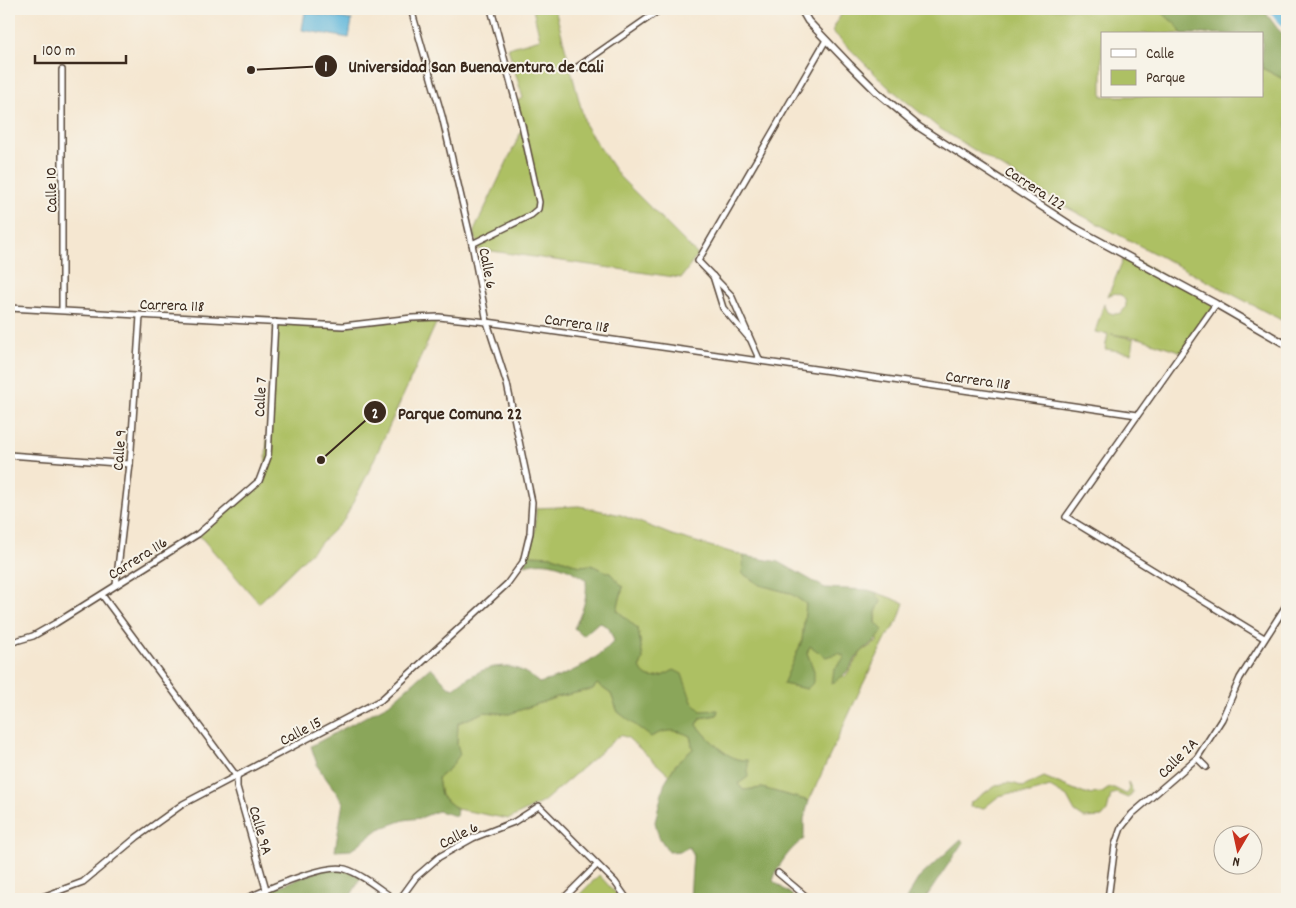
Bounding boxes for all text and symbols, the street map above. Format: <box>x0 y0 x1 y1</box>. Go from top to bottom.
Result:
scale bar <box>35 32 126 64</box>
legend <box>1101 32 1264 98</box>
text: 100 m <box>42 41 75 63</box>
text: Calle <box>1146 44 1175 66</box>
callout: Universidad San Buenaventura de Cali <box>313 50 613 83</box>
text: Universidad San Buenaventura de Cali <box>348 56 604 81</box>
text: 1 <box>324 57 328 79</box>
text: Parque <box>1146 68 1186 90</box>
street label: Carrera 122 <box>999 161 1070 218</box>
street label: Calle 10 <box>41 167 64 213</box>
street label: Calle 6 <box>471 246 502 291</box>
street label: Carrera 118 <box>139 294 205 319</box>
street label: Carrera 118 <box>543 309 610 340</box>
street label: Carrera 118 <box>944 366 1011 397</box>
street label: Calle 7 <box>249 377 274 418</box>
callout: Parque Comuna 22 <box>363 396 533 429</box>
text: Parque Comuna 22 <box>398 403 522 428</box>
text: 2 <box>372 404 378 426</box>
street label: Calle 9 <box>108 429 133 471</box>
street label: Carrera 116 <box>104 532 173 586</box>
street label: Calle 15 <box>276 712 326 753</box>
street label: Calle 2A <box>1153 733 1205 784</box>
street label: Calle 9A <box>242 804 278 858</box>
street label: Calle 6 <box>435 816 483 856</box>
north arrow <box>1214 826 1264 876</box>
text: N <box>1231 850 1241 871</box>

